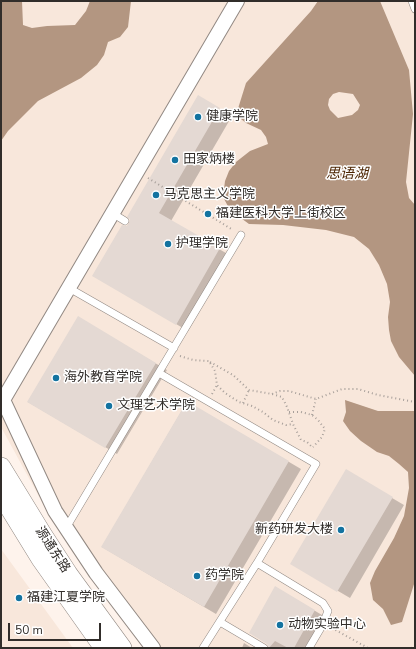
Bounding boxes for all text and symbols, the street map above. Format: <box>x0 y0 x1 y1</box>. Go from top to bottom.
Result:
place label: 健康学院 <box>206 109 258 125</box>
marker: 健康学院 <box>193 112 203 122</box>
place label: 田家炳楼 <box>183 152 235 168</box>
marker: 田家炳楼 <box>170 155 180 165</box>
water label: 思语湖 <box>326 167 368 183</box>
place label: 马克思主义学院 <box>164 187 255 203</box>
marker: 马克思主义学院 <box>151 190 161 200</box>
place label: 福建医科大学上街校区 <box>216 206 346 222</box>
marker: 福建医科大学上街校区 <box>203 209 213 219</box>
place label: 护理学院 <box>176 236 228 252</box>
marker: 护理学院 <box>163 239 173 249</box>
place label: 海外教育学院 <box>64 370 142 386</box>
marker: 海外教育学院 <box>51 373 61 383</box>
place label: 文理艺术学院 <box>117 398 195 414</box>
marker: 文理艺术学院 <box>104 401 114 411</box>
place label: 新药研发大楼 <box>255 522 333 538</box>
street label: 源通东路 <box>31 524 73 576</box>
marker: 新药研发大楼 <box>336 525 346 535</box>
place label: 药学院 <box>205 568 244 584</box>
marker: 药学院 <box>192 571 202 581</box>
place label: 福建江夏学院 <box>27 590 105 606</box>
marker: 福建江夏学院 <box>14 593 24 603</box>
scale bar <box>10 615 103 641</box>
place label: 动物实验中心 <box>288 617 366 633</box>
marker: 动物实验中心 <box>275 620 285 630</box>
text: 50 m <box>15 622 43 638</box>

